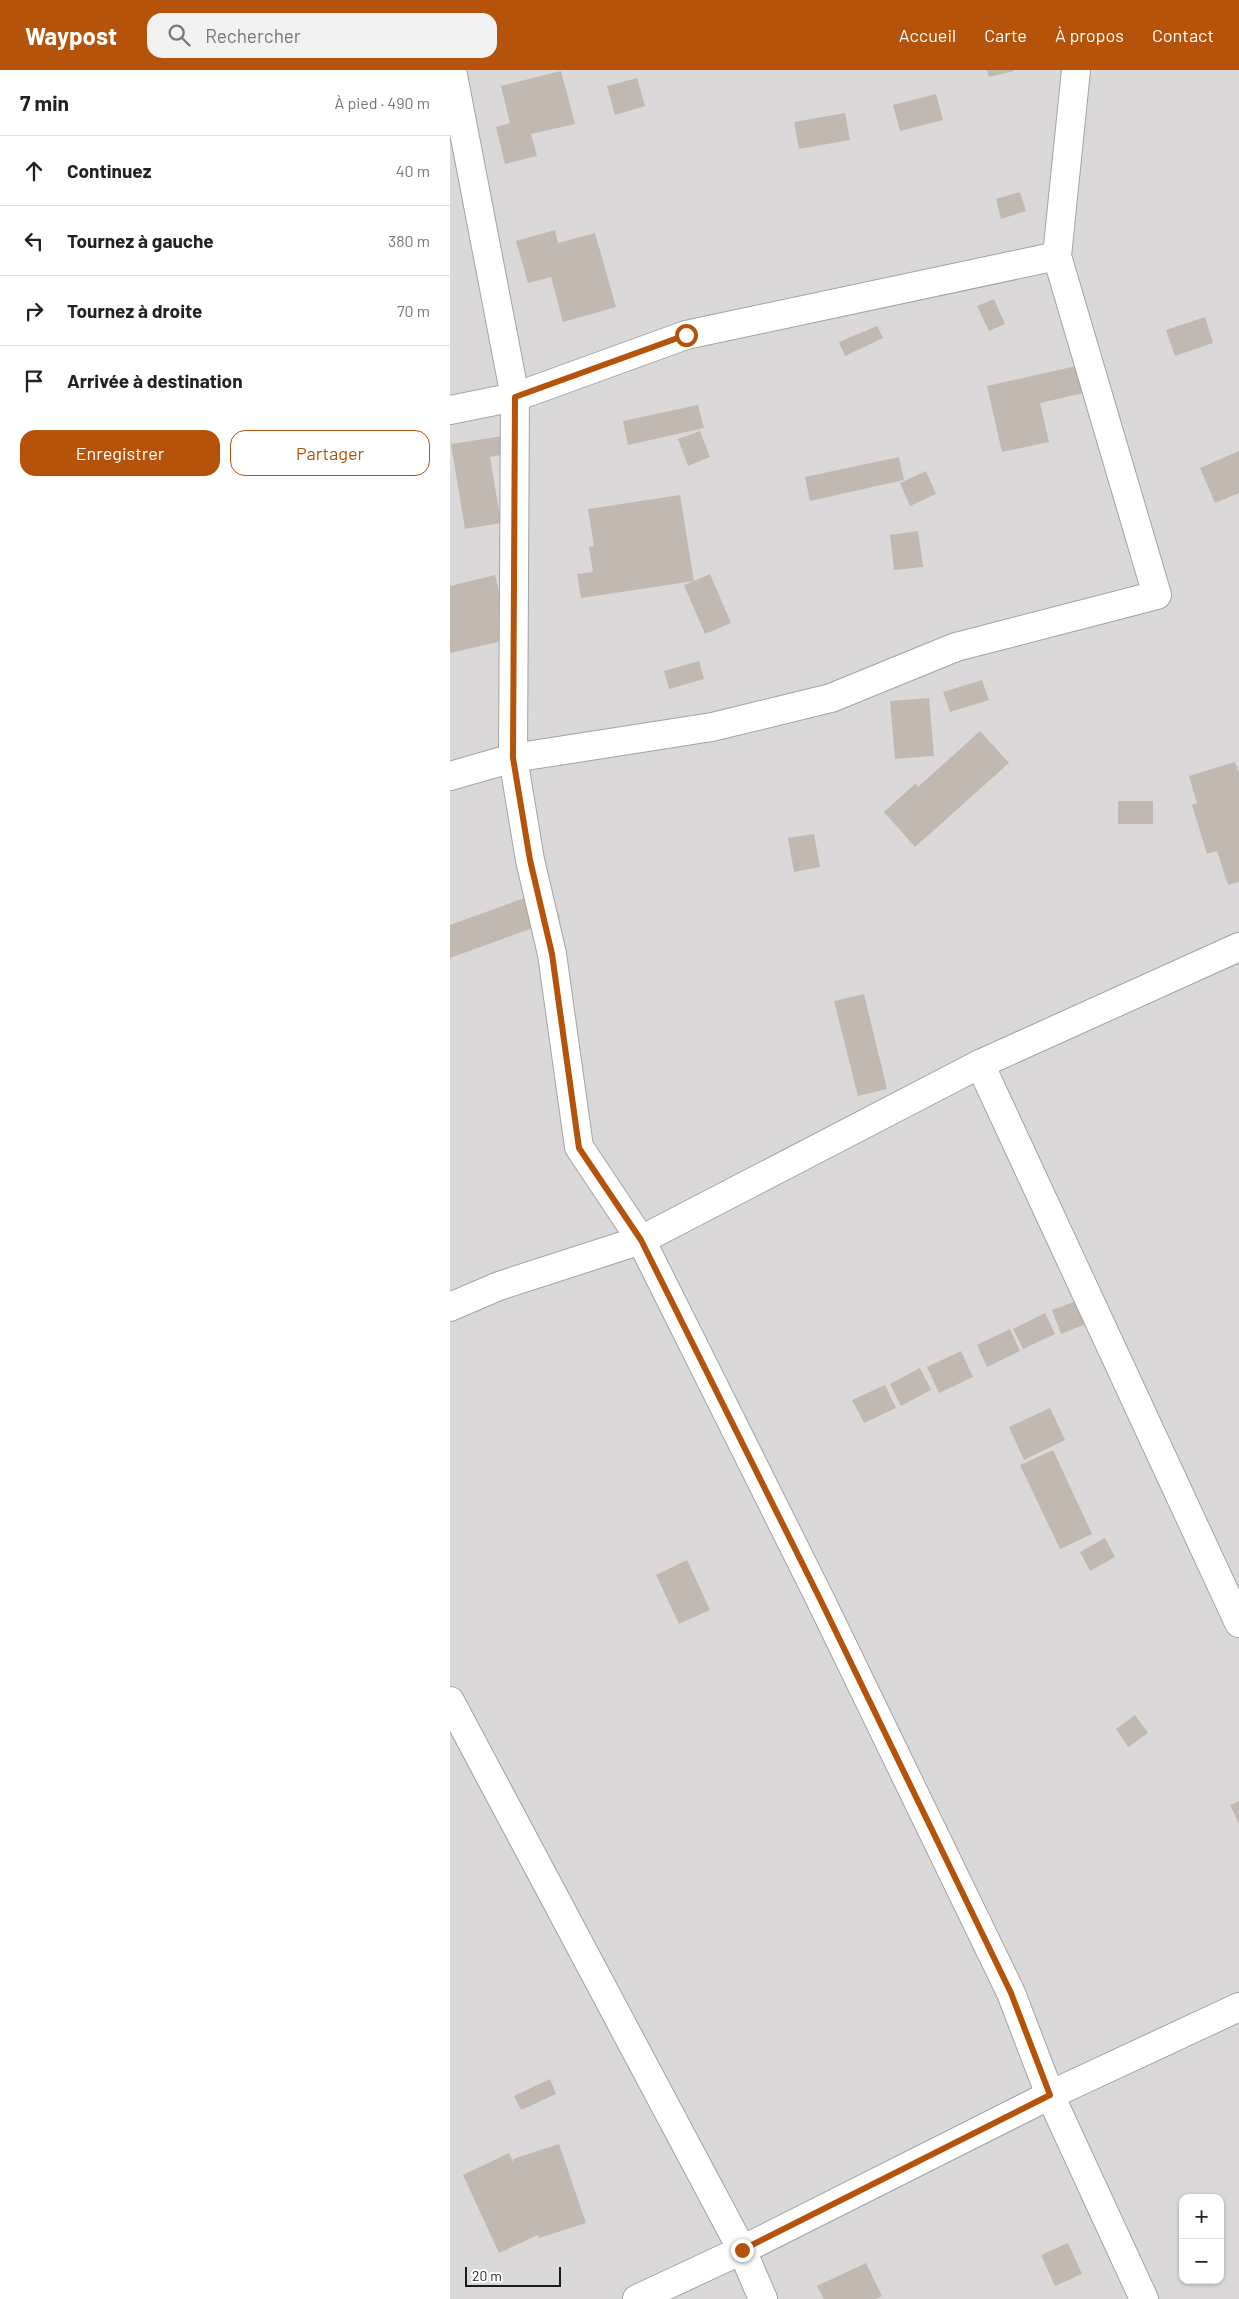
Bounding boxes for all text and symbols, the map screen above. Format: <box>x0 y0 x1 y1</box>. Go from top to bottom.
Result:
search box <box>147 13 497 58</box>
text: Waypost <box>25 21 117 50</box>
icon: search <box>165 21 193 49</box>
text: Rechercher <box>205 24 301 47</box>
text: Accueil <box>899 24 956 46</box>
text: Carte <box>984 24 1027 46</box>
text: À propos <box>1055 24 1124 46</box>
text: Contact <box>1152 24 1214 46</box>
text: 7 min <box>20 90 69 115</box>
text: À pied · 490 m <box>335 93 430 112</box>
icon: ahead <box>20 157 48 185</box>
text: Continuez <box>67 159 151 182</box>
text: 40 m <box>396 161 430 180</box>
icon: left <box>20 227 48 255</box>
text: Tournez à gauche <box>67 229 214 252</box>
text: 380 m <box>388 231 430 250</box>
icon: right <box>20 297 48 325</box>
text: Tournez à droite <box>67 299 203 322</box>
text: 70 m <box>397 301 430 320</box>
route start <box>675 324 698 347</box>
icon: arrive <box>20 367 48 395</box>
text: Arrivée à destination <box>67 369 243 392</box>
button: Enregistrer <box>20 430 220 476</box>
button: Partager <box>230 430 430 476</box>
map controls <box>1179 2194 1224 2284</box>
button: + <box>1179 2194 1224 2239</box>
route end <box>731 2239 754 2262</box>
button: − <box>1179 2239 1224 2284</box>
scale bar <box>465 2264 561 2287</box>
text: 20 m <box>472 2267 502 2284</box>

